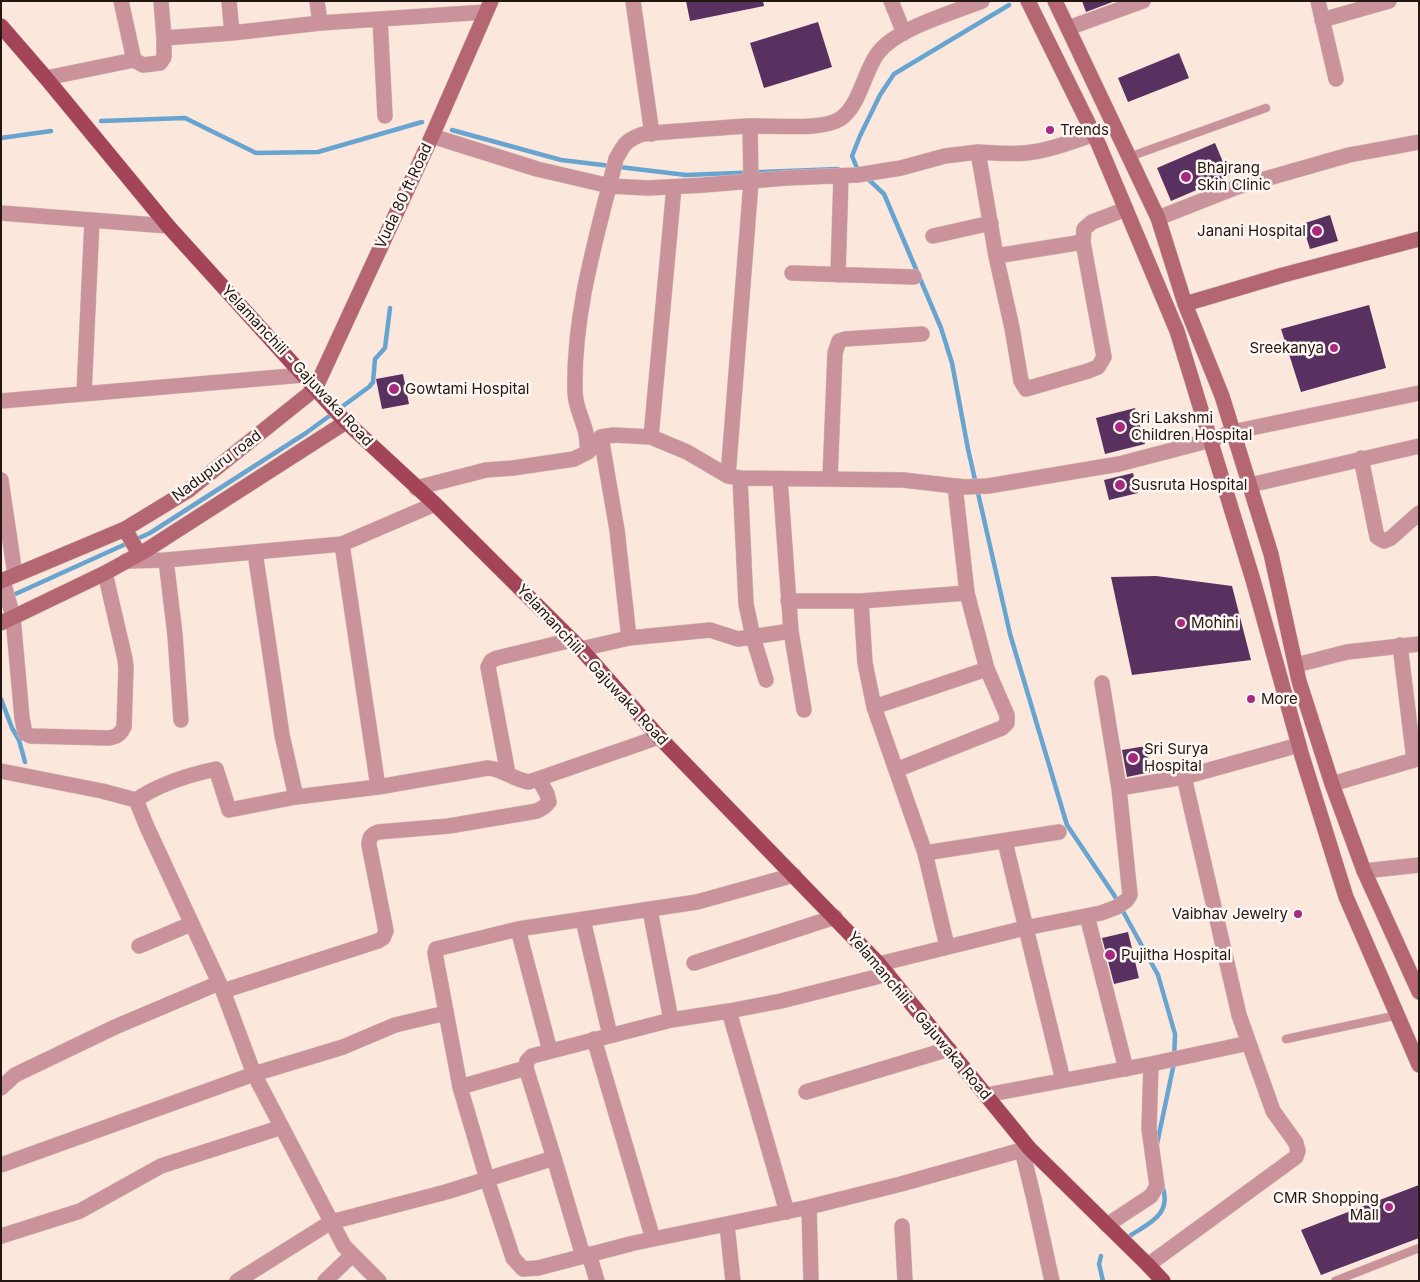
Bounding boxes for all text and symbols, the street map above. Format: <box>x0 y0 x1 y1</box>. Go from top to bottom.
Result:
place label: Trends <box>1060 121 1109 139</box>
marker: Trends <box>1044 124 1056 136</box>
street label: Vuda 80 ft Road <box>372 140 436 252</box>
place label: Bhajrang Skin Clinic <box>1197 159 1271 194</box>
marker: Bhajrang Skin Clinic <box>1179 170 1193 184</box>
place label: Janani Hospital <box>1197 222 1306 240</box>
marker: Janani Hospital <box>1310 224 1324 238</box>
street label: Yelamanchili - Gajuwaka Road <box>218 282 376 450</box>
place label: Sreekanya <box>1249 339 1324 357</box>
marker: Sreekanya <box>1328 342 1340 354</box>
place label: Gowtami Hospital <box>405 380 529 398</box>
marker: Gowtami Hospital <box>387 382 401 396</box>
place label: Sri Lakshmi Children Hospital <box>1131 409 1252 444</box>
marker: Sri Lakshmi Children Hospital <box>1113 420 1127 434</box>
street label: Nadupuru road <box>169 427 265 505</box>
place label: Susruta Hospital <box>1131 476 1247 494</box>
marker: Susruta Hospital <box>1113 478 1127 492</box>
street label: Yelamanchili - Gajuwaka Road <box>513 581 671 749</box>
place label: Mohini <box>1191 614 1239 632</box>
marker: Mohini <box>1175 617 1187 629</box>
place label: More <box>1261 690 1298 708</box>
marker: More <box>1245 693 1257 705</box>
place label: Sri Surya Hospital <box>1144 740 1209 775</box>
marker: Sri Surya Hospital <box>1126 751 1140 765</box>
place label: Vaibhav Jewelry <box>1172 905 1288 923</box>
marker: Vaibhav Jewelry <box>1292 908 1304 920</box>
street label: Yelamanchili - Gajuwaka Road <box>843 928 995 1104</box>
place label: Pujitha Hospital <box>1121 946 1231 964</box>
marker: Pujitha Hospital <box>1103 948 1117 962</box>
place label: CMR Shopping Mall <box>1273 1189 1379 1224</box>
marker: CMR Shopping Mall <box>1383 1201 1395 1213</box>

